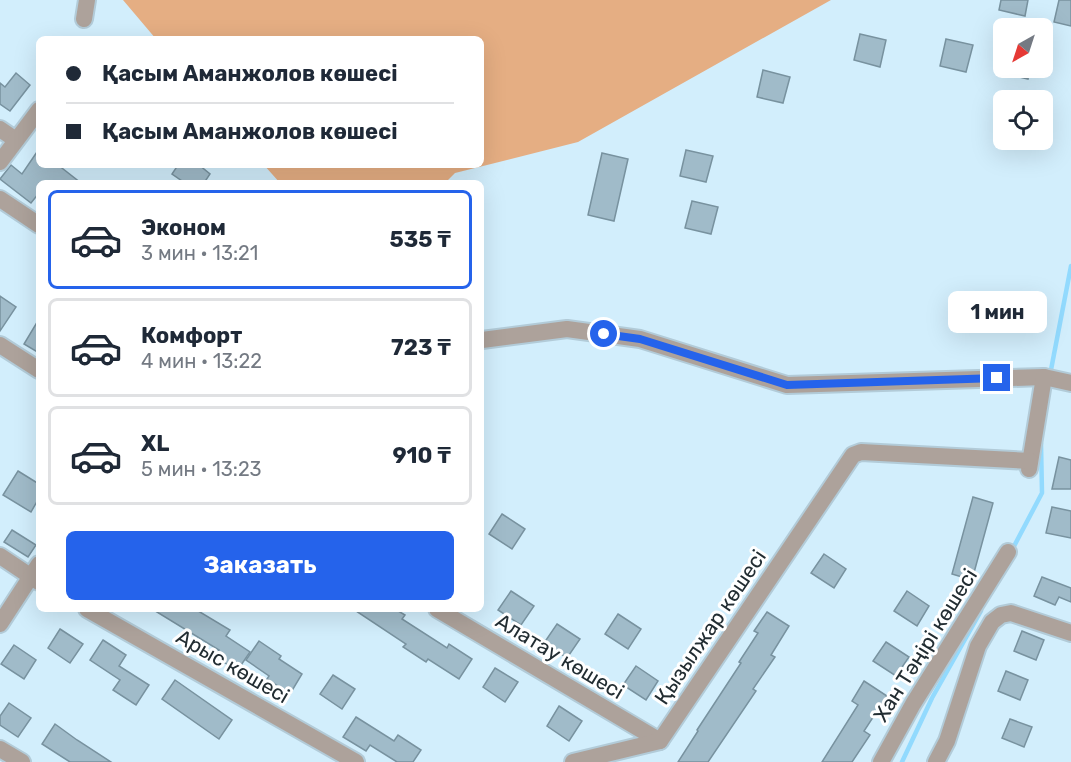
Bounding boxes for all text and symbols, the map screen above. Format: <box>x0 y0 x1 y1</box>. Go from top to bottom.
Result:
north arrow <box>993 18 1053 78</box>
map controls <box>993 18 1053 150</box>
text: Қасым Аманжолов көшесі <box>102 60 397 87</box>
button: locate <box>993 90 1053 150</box>
text: Қасым Аманжолов көшесі <box>102 118 397 145</box>
icon: car <box>69 213 123 267</box>
text: Эконом <box>141 214 226 241</box>
text: 535 ₸ <box>390 226 451 253</box>
text: 3 мин · 13:21 <box>141 241 258 265</box>
callout: 1 мин <box>948 291 1046 333</box>
text: 1 мин <box>970 300 1025 324</box>
route start <box>590 320 617 347</box>
icon: car <box>69 321 123 375</box>
text: Комфорт <box>141 322 242 349</box>
text: 723 ₸ <box>391 334 451 361</box>
text: 4 мин · 13:22 <box>141 349 262 373</box>
route end <box>983 364 1010 391</box>
icon: car <box>69 429 123 483</box>
text: XL <box>141 430 169 457</box>
text: 910 ₸ <box>392 442 451 469</box>
text: 5 мин · 13:23 <box>141 457 262 481</box>
button: Заказать <box>66 531 454 600</box>
street label: Қызылжар көшесі <box>649 545 771 709</box>
street label: Хан Тәңірі көшесі <box>868 564 982 726</box>
street label: Алатау көшесі <box>491 608 629 704</box>
street label: Арыс көшесі <box>172 624 294 708</box>

